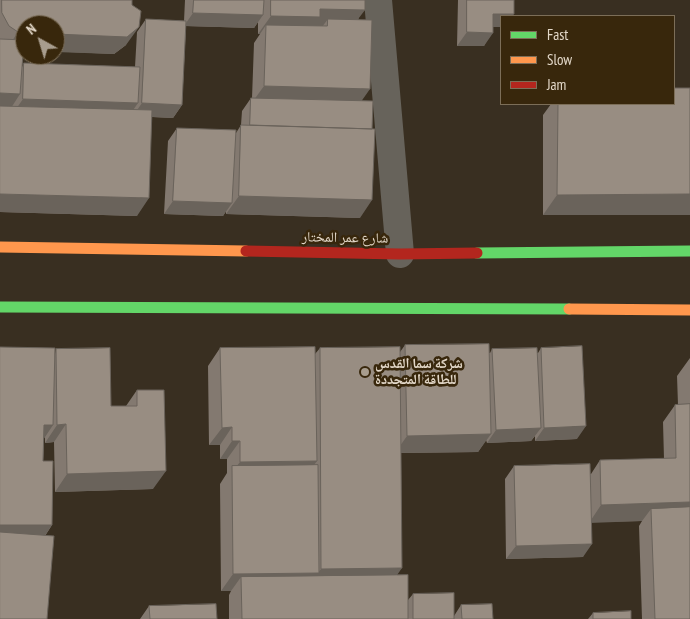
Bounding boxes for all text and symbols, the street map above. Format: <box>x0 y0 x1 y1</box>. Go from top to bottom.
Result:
north arrow <box>15 15 65 65</box>
legend <box>500 15 675 105</box>
text: N <box>23 20 40 38</box>
text: Fast <box>547 25 568 44</box>
text: Slow <box>547 50 572 69</box>
text: Jam <box>547 75 566 94</box>
street label: شارع عمر المختار <box>302 229 388 247</box>
place label: شركة سما القدس للطاقة المتجددة <box>375 356 463 388</box>
marker: شركة سما القدس للطاقة المتجددة <box>359 366 371 378</box>

